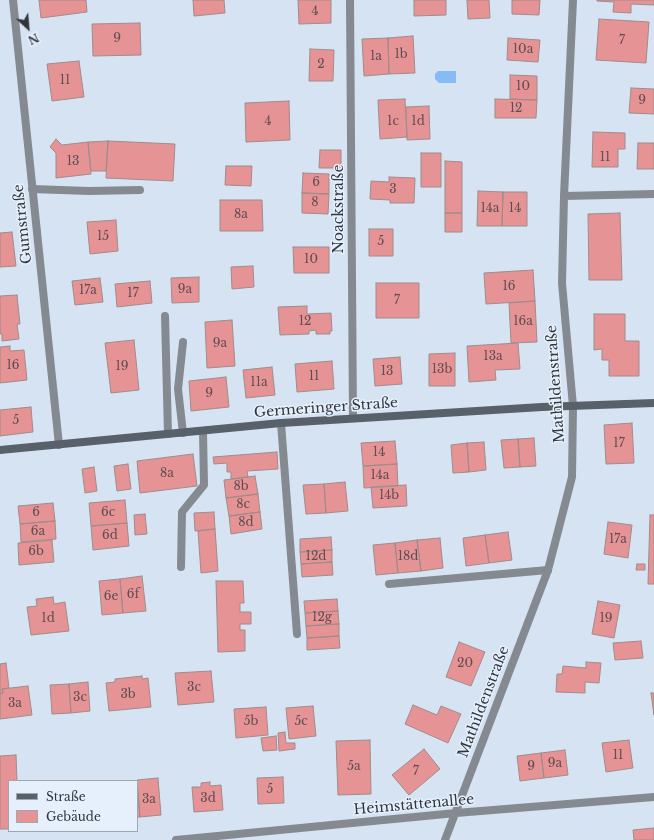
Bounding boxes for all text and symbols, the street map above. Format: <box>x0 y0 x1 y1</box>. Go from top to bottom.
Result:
house number: 4 <box>311 5 319 19</box>
north arrow <box>8 8 48 48</box>
text: N <box>26 30 41 47</box>
house number: 9 <box>113 32 121 46</box>
house number: 7 <box>619 34 625 48</box>
house number: 10a <box>513 43 533 57</box>
house number: 1b <box>394 48 408 62</box>
house number: 1a <box>370 50 382 64</box>
house number: 2 <box>317 58 325 72</box>
house number: 11 <box>60 74 70 88</box>
house number: 10 <box>516 80 530 94</box>
house number: 9 <box>638 94 646 108</box>
house number: 12 <box>510 102 522 116</box>
house number: 4 <box>264 115 272 129</box>
house number: 1c <box>387 115 399 129</box>
house number: 1d <box>411 115 425 129</box>
house number: 11 <box>600 151 610 165</box>
house number: 13 <box>67 155 79 169</box>
street label: Noackstraße <box>331 165 347 253</box>
house number: 6 <box>312 176 320 190</box>
street label: Gumstraße <box>10 183 36 265</box>
house number: 3 <box>389 183 397 197</box>
house number: 8 <box>311 196 319 210</box>
house number: 14a <box>480 202 500 216</box>
house number: 14 <box>509 202 521 216</box>
house number: 8a <box>234 208 248 222</box>
house number: 15 <box>97 230 109 244</box>
house number: 5 <box>378 235 384 249</box>
house number: 10 <box>304 253 318 267</box>
house number: 16 <box>502 280 516 294</box>
house number: 9a <box>178 283 192 297</box>
house number: 17a <box>79 284 97 298</box>
house number: 17 <box>127 287 139 301</box>
house number: 7 <box>394 294 400 308</box>
house number: 12 <box>299 315 311 329</box>
house number: 16a <box>513 315 533 329</box>
street label: Mathildenstraße <box>544 325 568 443</box>
house number: 9a <box>213 337 227 351</box>
house number: 13a <box>483 350 503 364</box>
house number: 16 <box>6 359 20 373</box>
house number: 19 <box>115 360 129 374</box>
house number: 13b <box>432 363 452 377</box>
house number: 13 <box>381 365 393 379</box>
house number: 11 <box>309 370 319 384</box>
house number: 11a <box>250 376 268 390</box>
house number: 9 <box>205 387 213 401</box>
street label: Germeringer Straße <box>253 395 399 421</box>
house number: 5 <box>13 414 19 428</box>
house number: 17 <box>613 437 625 451</box>
house number: 14 <box>373 446 385 460</box>
house number: 8a <box>160 467 174 481</box>
house number: 14a <box>370 469 390 483</box>
house number: 8b <box>233 480 249 494</box>
house number: 14b <box>379 489 399 503</box>
house number: 8c <box>236 498 250 512</box>
house number: 6 <box>32 506 40 520</box>
house number: 6c <box>101 506 115 520</box>
house number: 8d <box>238 516 254 530</box>
house number: 6a <box>31 525 45 539</box>
house number: 6d <box>102 529 118 543</box>
house number: 17a <box>609 533 627 547</box>
house number: 6b <box>28 545 44 559</box>
house number: 12d <box>306 550 326 564</box>
house number: 18d <box>398 550 418 564</box>
house number: 6f <box>127 588 139 602</box>
house number: 6e <box>104 590 118 604</box>
house number: 12g <box>312 611 332 625</box>
house number: 1d <box>41 612 55 626</box>
house number: 19 <box>599 612 613 626</box>
street label: Mathildenstraße <box>455 644 513 760</box>
house number: 20 <box>457 657 473 671</box>
house number: 3c <box>187 681 201 695</box>
house number: 3b <box>120 688 136 702</box>
house number: 3c <box>73 691 87 705</box>
house number: 3a <box>8 697 22 711</box>
house number: 5b <box>244 715 258 729</box>
house number: 5c <box>294 715 308 729</box>
house number: 11 <box>613 749 623 763</box>
house number: 9a <box>548 757 562 771</box>
house number: 5a <box>347 760 361 774</box>
house number: 9 <box>527 760 535 774</box>
house number: 7 <box>413 765 419 779</box>
legend <box>8 780 138 832</box>
house number: 5 <box>267 783 273 797</box>
text: Straße <box>46 789 86 804</box>
street label: Heimstättenallee <box>353 791 475 819</box>
house number: 3d <box>200 792 216 806</box>
house number: 3a <box>142 793 156 807</box>
text: Gebäude <box>46 809 101 824</box>

